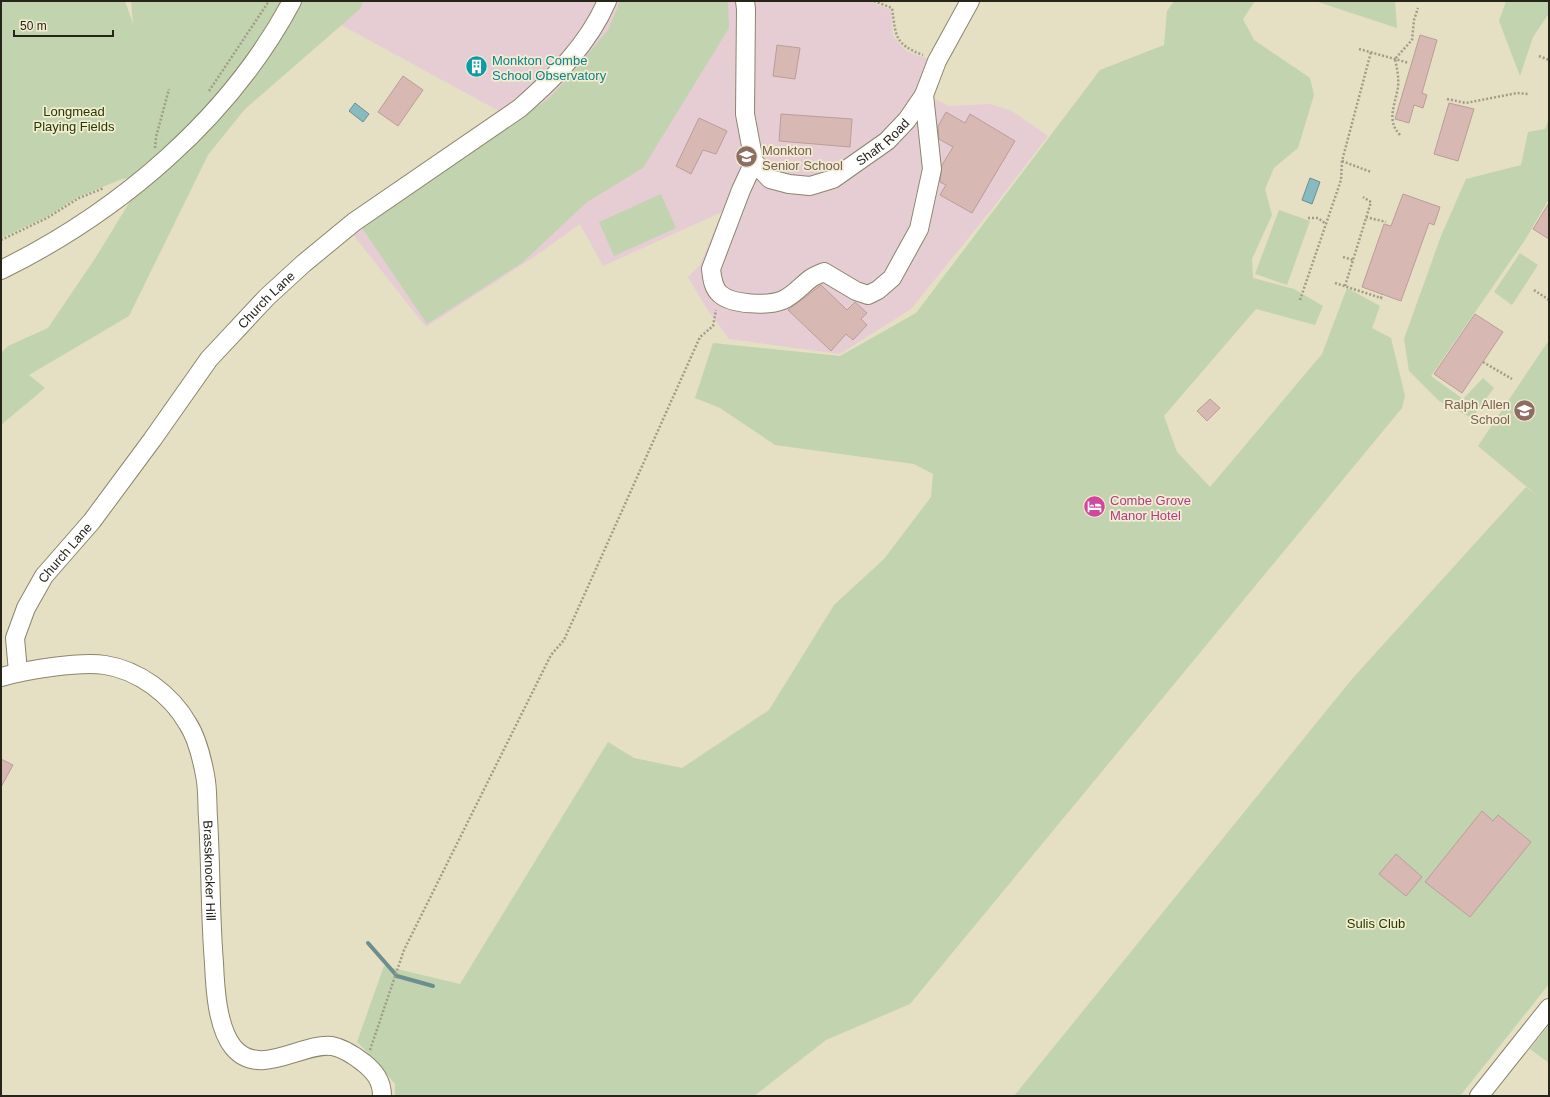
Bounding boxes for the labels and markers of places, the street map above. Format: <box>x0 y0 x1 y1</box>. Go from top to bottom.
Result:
place label: Monkton Combe School Observatory <box>492 53 607 83</box>
building icon: Monkton Combe School Observatory <box>463 54 489 80</box>
place label: Monkton Senior School <box>762 143 843 173</box>
school or university icon: Monkton Senior School <box>734 144 760 170</box>
place label: Ralph Allen School <box>1444 397 1510 427</box>
school or university icon: Ralph Allen School <box>1512 398 1538 424</box>
place label: Combe Grove Manor Hotel <box>1110 493 1191 523</box>
hotel icon: Combe Grove Manor Hotel <box>1081 494 1107 520</box>

